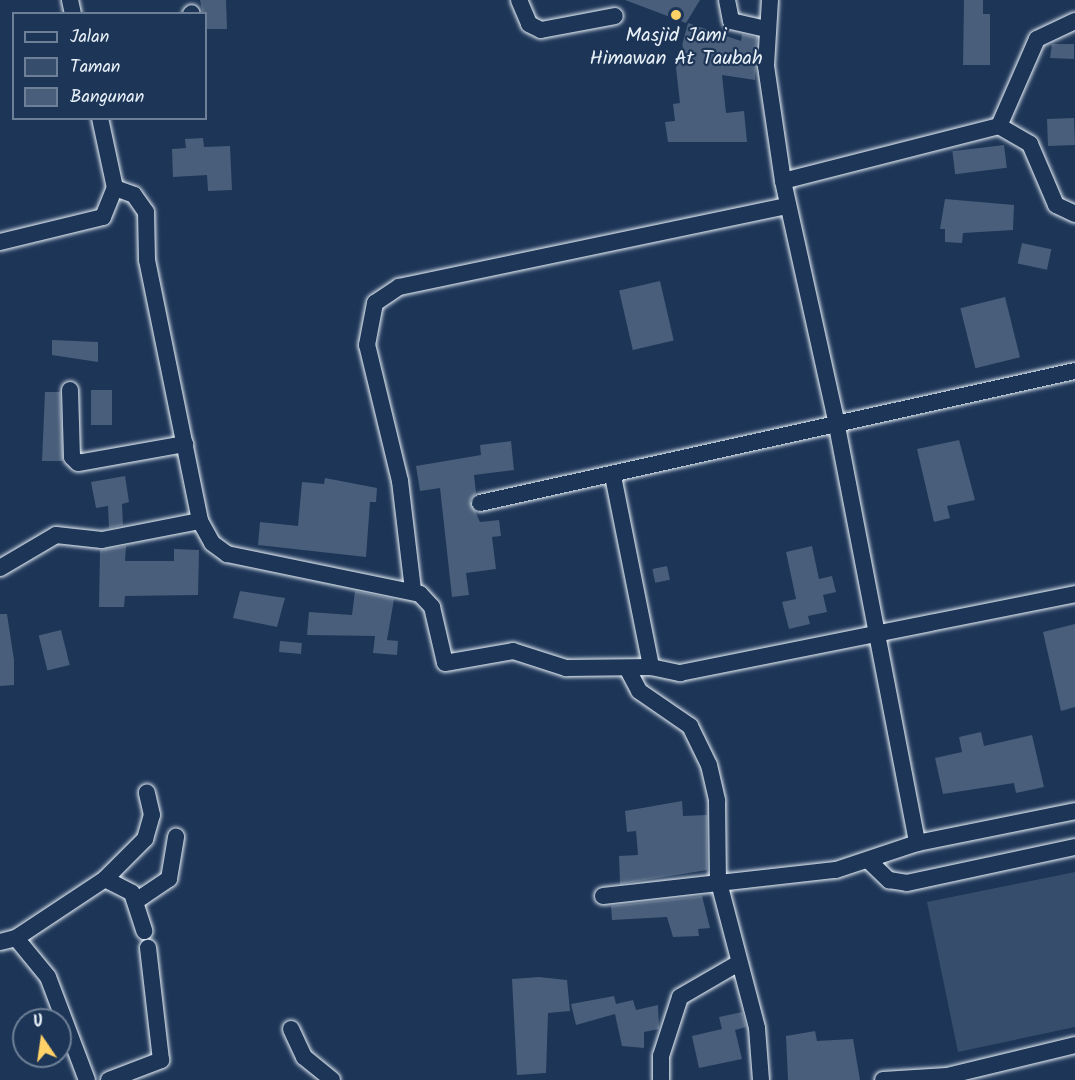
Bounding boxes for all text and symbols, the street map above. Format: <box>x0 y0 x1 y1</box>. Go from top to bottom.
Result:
marker: Masjid Jami Himawan At Taubah <box>669 8 683 22</box>
legend <box>12 12 207 120</box>
text: Jalan <box>70 23 109 52</box>
place label: Masjid Jami Himawan At Taubah <box>589 24 763 71</box>
text: Taman <box>70 53 120 82</box>
text: Bangunan <box>70 83 144 112</box>
north arrow <box>12 1008 72 1068</box>
text: U <box>31 1009 46 1035</box>

